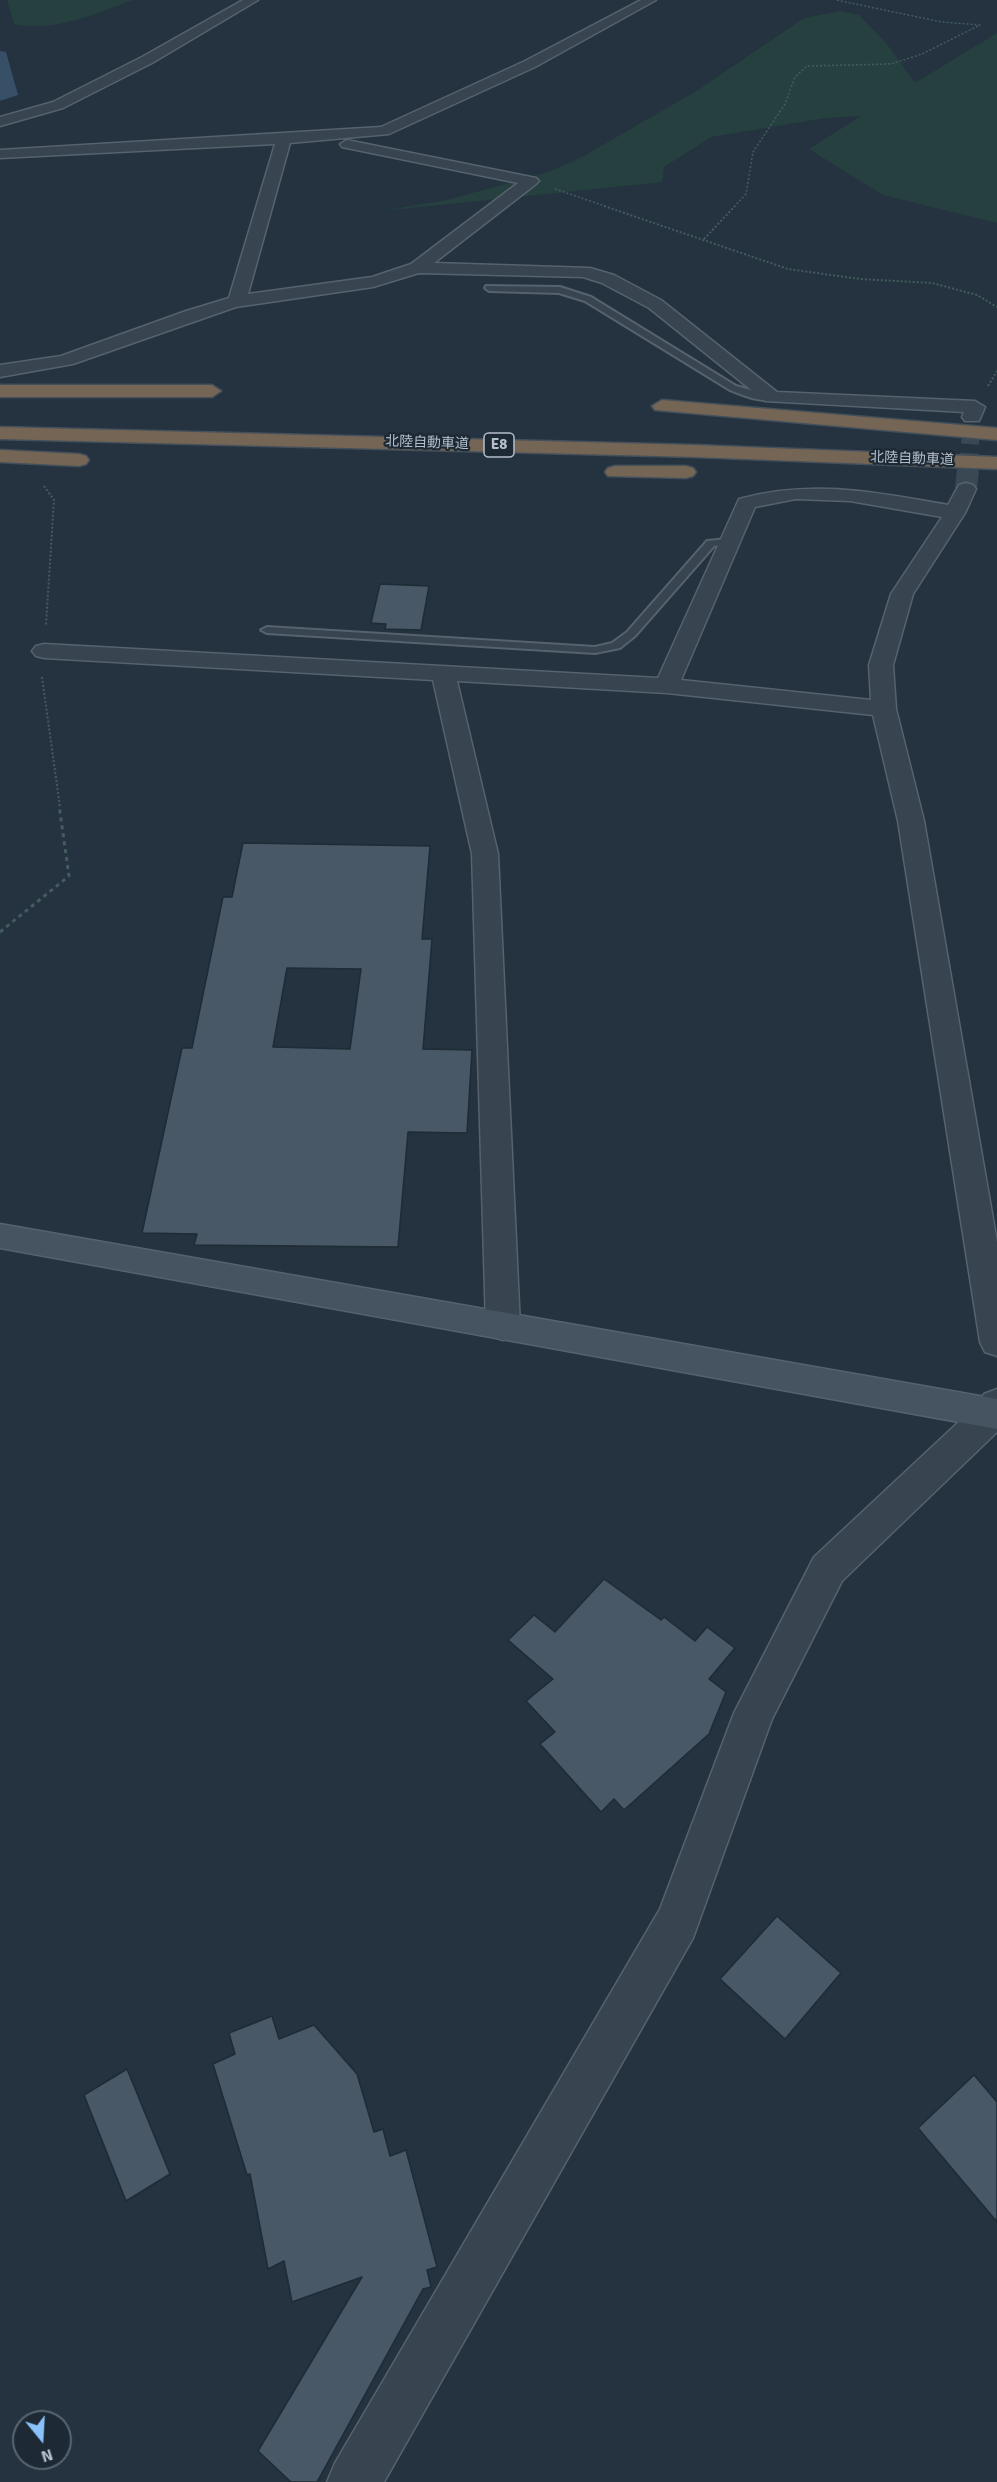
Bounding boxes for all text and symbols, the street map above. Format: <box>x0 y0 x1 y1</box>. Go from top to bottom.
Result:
street label: 北陸自動車道 <box>385 433 469 453</box>
road number: E8 <box>484 433 514 457</box>
street label: 北陸自動車道 <box>870 449 954 469</box>
north arrow <box>12 2410 72 2470</box>
text: N <box>39 2444 55 2466</box>

